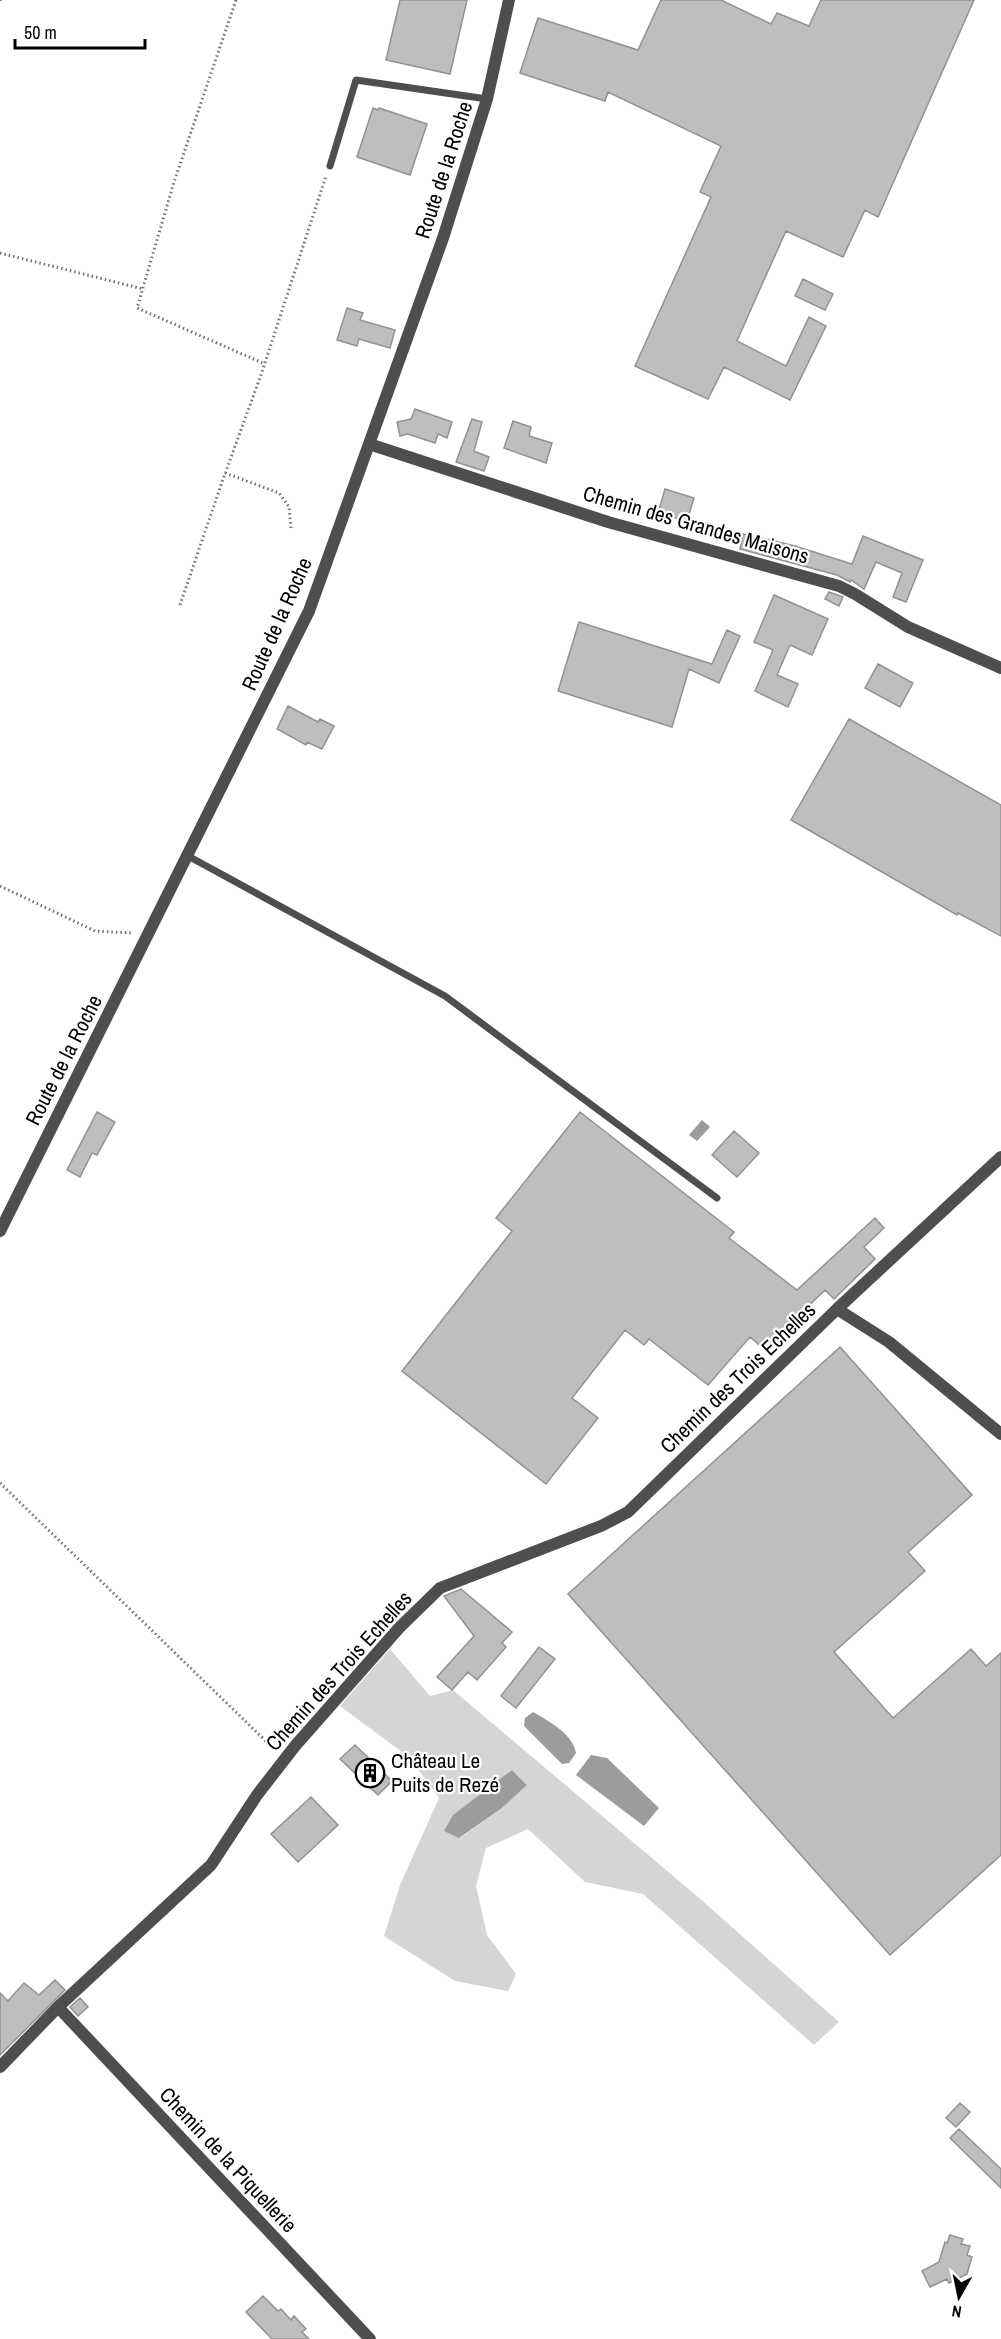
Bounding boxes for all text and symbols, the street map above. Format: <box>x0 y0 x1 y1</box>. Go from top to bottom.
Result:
scale bar <box>15 12 146 50</box>
text: 50 m <box>24 20 57 45</box>
street label: Route de la Roche <box>408 98 479 242</box>
street label: Chemin des Grandes Maisons <box>580 478 812 571</box>
street label: Route de la Roche <box>234 553 319 695</box>
street label: Route de la Roche <box>18 990 109 1130</box>
street label: Chemin des Trois Echelles <box>654 1296 822 1460</box>
street label: Chemin des Trois Echelles <box>259 1584 418 1757</box>
place label: Château Le Puits de Rezé <box>391 1746 499 1799</box>
building icon: Château Le Puits de Rezé <box>354 1757 386 1789</box>
street label: Chemin de la Piquellerie <box>153 2080 304 2239</box>
north arrow <box>929 2267 989 2327</box>
text: N <box>950 2300 963 2323</box>

